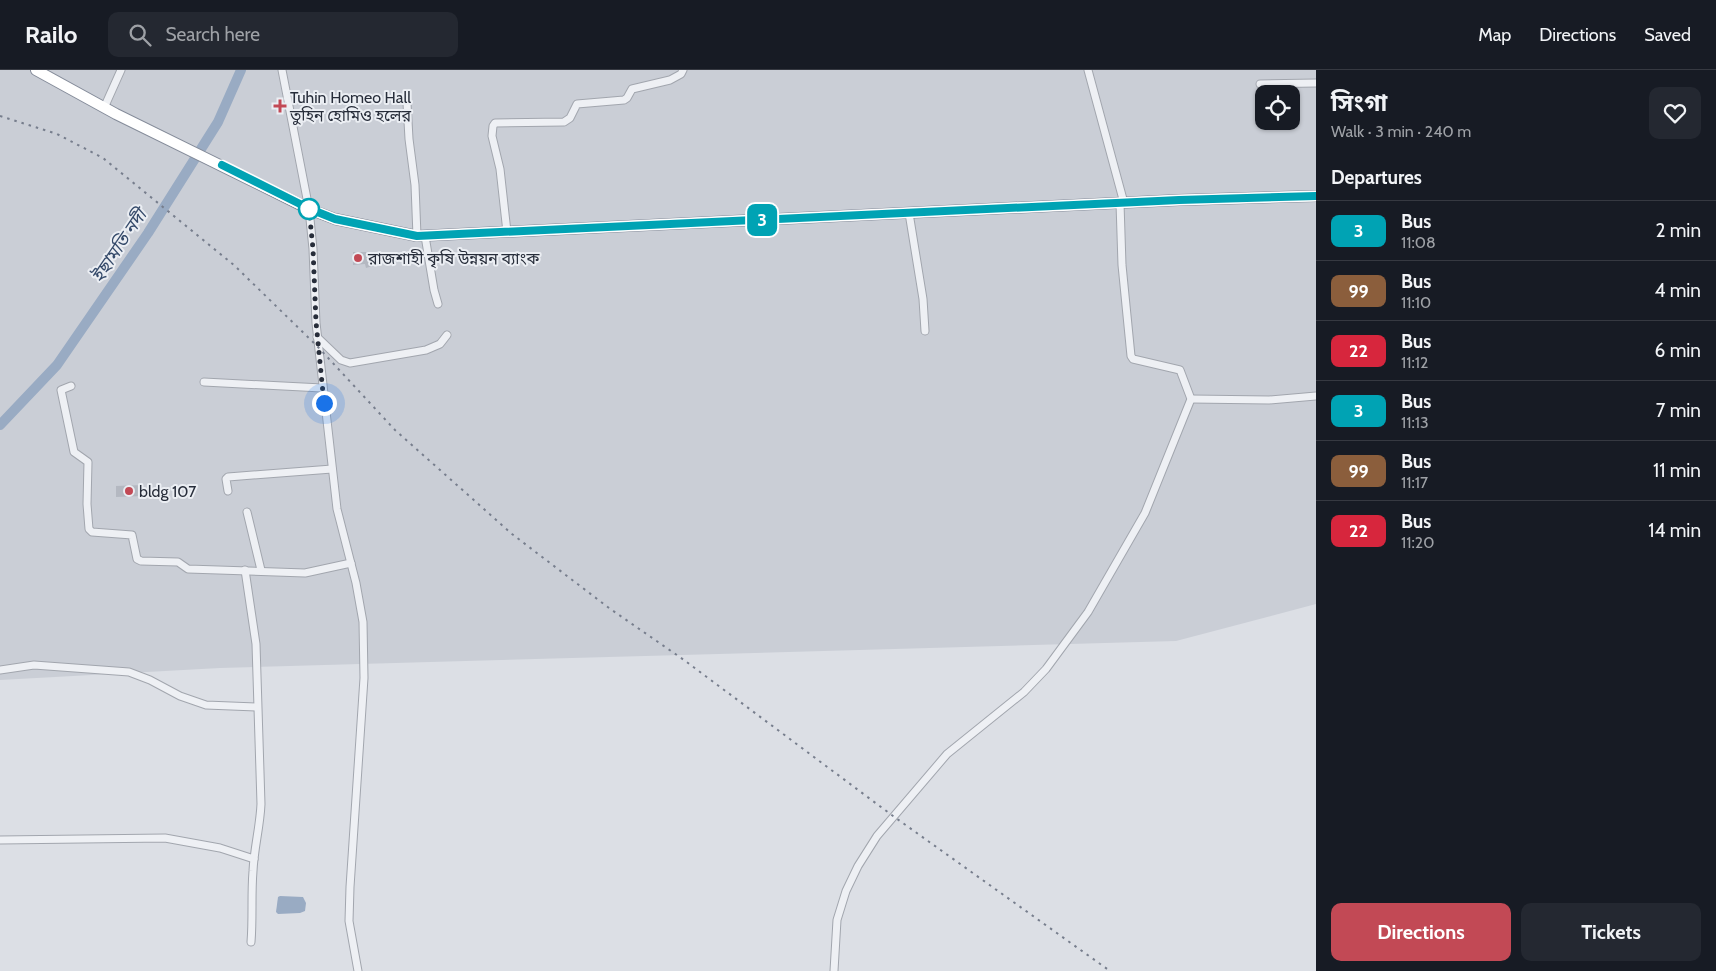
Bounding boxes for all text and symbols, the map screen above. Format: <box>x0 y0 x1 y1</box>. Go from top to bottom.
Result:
search box <box>108 12 458 57</box>
text: Railo <box>25 20 78 49</box>
icon: search <box>126 21 154 49</box>
text: Search here <box>166 23 260 46</box>
text: Map <box>1478 24 1511 46</box>
text: Directions <box>1539 24 1616 46</box>
text: Saved <box>1644 24 1691 46</box>
map controls <box>1255 85 1300 130</box>
button: locate <box>1255 85 1300 130</box>
button: heart <box>1649 87 1701 139</box>
place label: Tuhin Homeo Hall তুহিন হোমিও হলের <box>289 88 411 125</box>
text: সিংগা <box>1331 88 1387 117</box>
marker: Tuhin Homeo Hall তুহিন হোমিও হলের <box>274 100 286 112</box>
text: Walk · 3 min · 240 m <box>1331 122 1471 141</box>
text: Departures <box>1331 166 1422 189</box>
unlabelled marker <box>298 198 320 220</box>
water label: ইছামতি নদী <box>87 203 153 287</box>
line badge: 3 <box>746 204 778 236</box>
text: 3 <box>757 209 767 231</box>
text: Bus <box>1401 210 1431 233</box>
text: 2 min <box>1655 219 1701 242</box>
text: 3 <box>1354 220 1363 242</box>
text: 11:08 <box>1401 233 1436 252</box>
place label: রাজশাহী কৃষি উন্নয়ন ব্যাংক <box>367 249 541 269</box>
marker: রাজশাহী কৃষি উন্নয়ন ব্যাংক <box>352 252 364 264</box>
text: Bus <box>1401 270 1431 293</box>
text: 4 min <box>1654 279 1701 302</box>
text: 99 <box>1348 280 1369 302</box>
text: 11:10 <box>1401 293 1431 312</box>
text: Bus <box>1401 330 1431 353</box>
text: 6 min <box>1655 339 1701 362</box>
text: 22 <box>1349 340 1368 362</box>
text: 11:12 <box>1401 353 1428 372</box>
text: Bus <box>1401 390 1431 413</box>
your location <box>312 391 337 416</box>
text: 7 min <box>1656 399 1701 422</box>
text: 3 <box>1354 400 1363 422</box>
text: 11:13 <box>1401 413 1429 432</box>
text: Bus <box>1401 450 1431 473</box>
text: 11 min <box>1653 459 1701 482</box>
text: 99 <box>1348 460 1369 482</box>
text: 11:17 <box>1401 473 1428 492</box>
place label: bldg 107 <box>139 482 196 501</box>
marker: bldg 107 <box>123 485 135 497</box>
text: Bus <box>1401 510 1431 533</box>
text: 14 min <box>1648 519 1701 542</box>
text: 22 <box>1349 520 1368 542</box>
text: 11:20 <box>1401 533 1434 552</box>
button: Directions <box>1331 903 1511 961</box>
button: Tickets <box>1521 903 1701 961</box>

